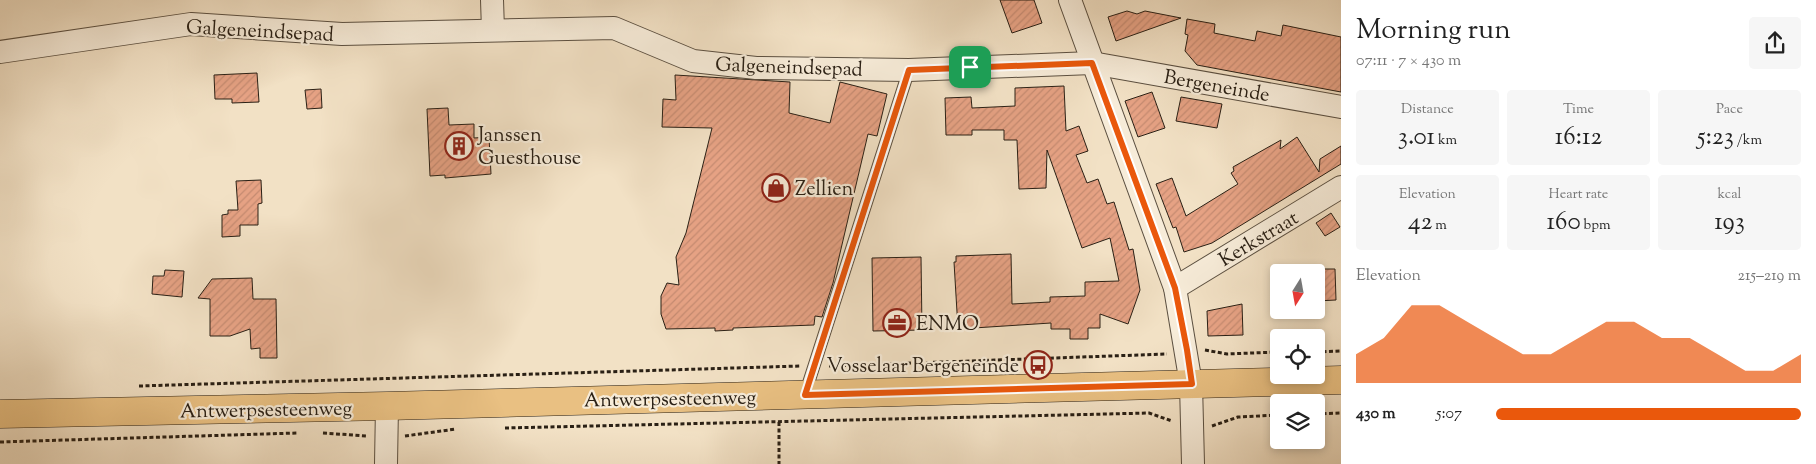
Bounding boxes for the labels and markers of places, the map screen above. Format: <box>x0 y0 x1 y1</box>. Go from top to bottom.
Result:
pin <box>949 46 991 88</box>
place label: Janssen Guesthouse <box>477 122 581 174</box>
building icon: Janssen Guesthouse <box>444 131 474 161</box>
shop icon: Zellien <box>761 173 791 203</box>
place label: Zellien <box>795 176 854 205</box>
office icon: ENMO <box>882 308 912 338</box>
place label: ENMO <box>916 311 979 340</box>
bus stop icon: Vosselaar Bergeneinde <box>1023 350 1053 380</box>
place label: Vosselaar Bergeneinde <box>826 353 1019 382</box>

